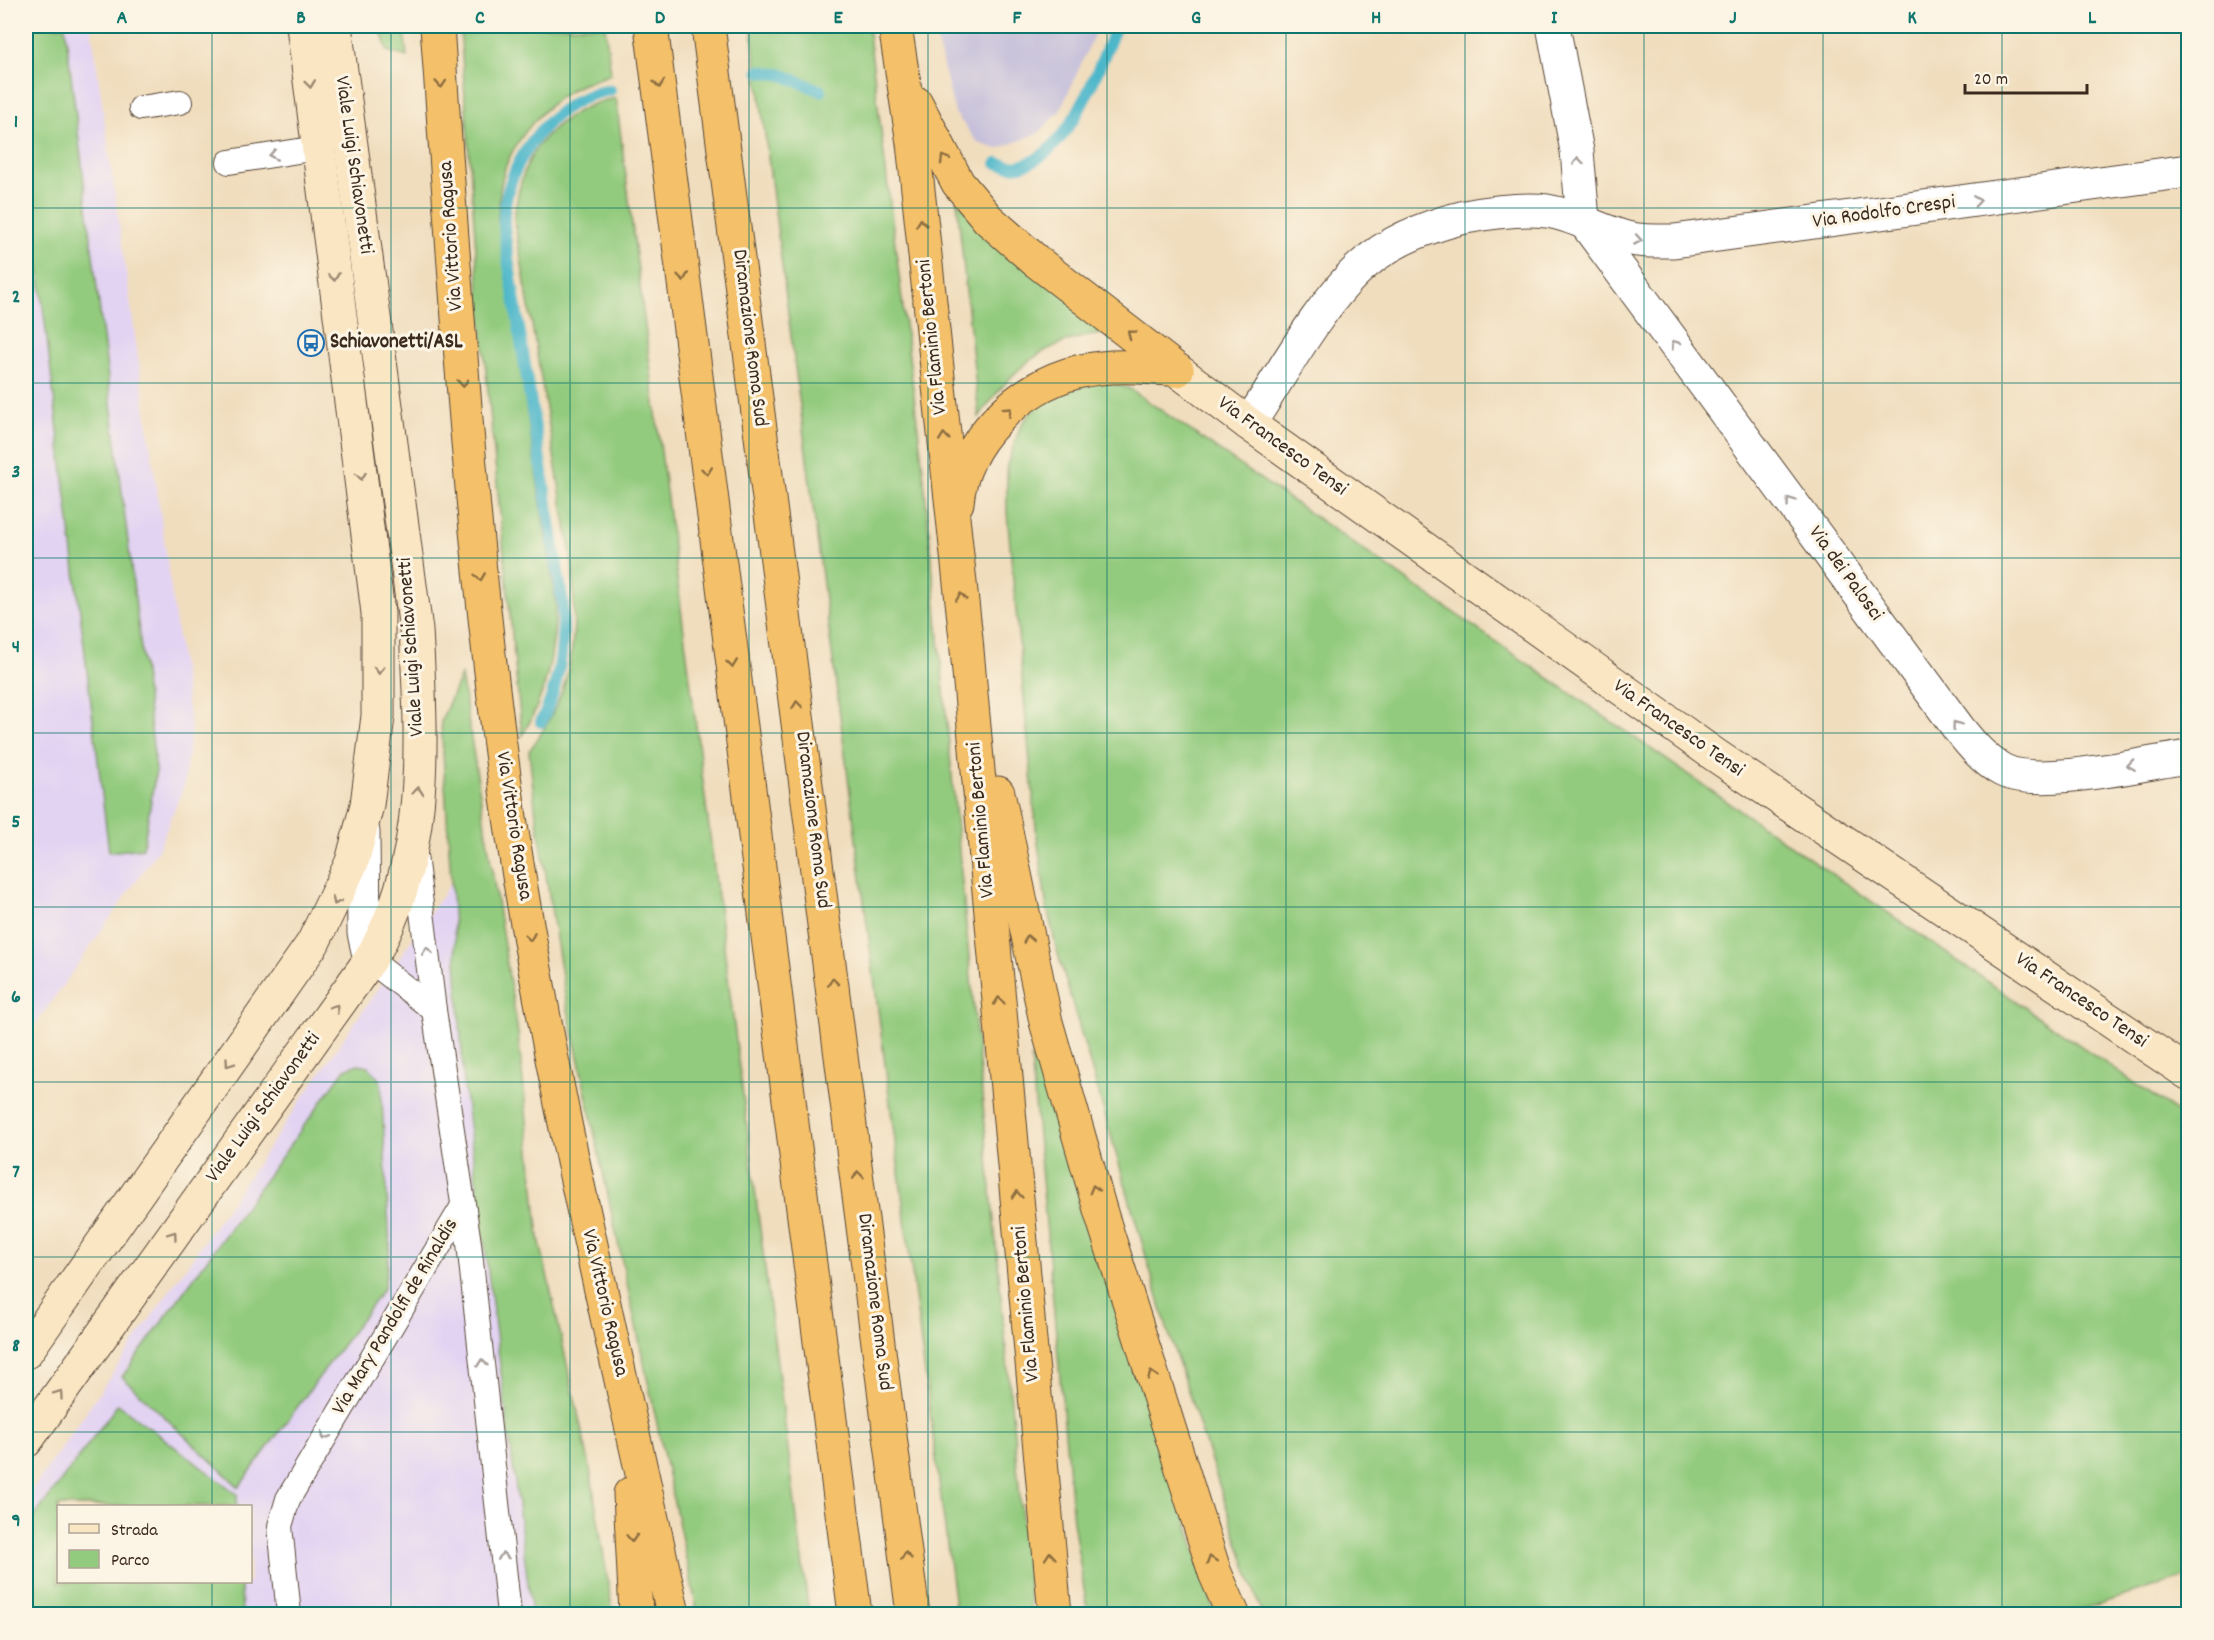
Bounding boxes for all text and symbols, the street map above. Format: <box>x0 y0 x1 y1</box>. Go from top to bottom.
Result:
text: A <box>117 5 128 33</box>
text: B <box>296 5 306 33</box>
text: C <box>475 5 485 33</box>
text: D <box>655 5 666 33</box>
text: E <box>833 5 843 33</box>
text: F <box>1013 5 1023 33</box>
text: G <box>1191 5 1201 33</box>
text: H <box>1371 5 1381 33</box>
text: I <box>1551 5 1558 33</box>
text: J <box>1729 5 1737 33</box>
text: K <box>1907 5 1917 33</box>
text: L <box>2088 5 2097 33</box>
scale bar <box>1965 57 2086 95</box>
text: 20 m <box>1974 68 2008 93</box>
street label: Viale Luigi Schiavonetti <box>326 74 380 256</box>
one-way arrow <box>303 79 315 88</box>
one-way arrow <box>434 79 447 88</box>
one-way arrow <box>652 79 665 88</box>
text: 1 <box>14 109 18 137</box>
one-way arrow <box>268 148 278 161</box>
one-way arrow <box>940 155 952 165</box>
one-way arrow <box>1572 157 1585 166</box>
street label: Via Vittorio Ragusa <box>432 159 472 312</box>
street label: Via Rodolfo Crespi <box>1811 188 1957 238</box>
one-way arrow <box>1972 195 1981 208</box>
one-way arrow <box>915 218 928 227</box>
one-way arrow <box>1633 233 1642 245</box>
street label: Diramazione Roma Sud <box>723 248 775 428</box>
street label: Via Flaminio Bertoni <box>910 258 956 416</box>
one-way arrow <box>328 272 340 282</box>
one-way arrow <box>676 272 689 282</box>
text: 2 <box>12 284 20 312</box>
bus stop icon: Schiavonetti/ASL <box>296 328 326 358</box>
place label: Schiavonetti/ASL <box>330 328 463 358</box>
one-way arrow <box>1127 330 1138 341</box>
one-way arrow <box>1671 339 1682 350</box>
one-way arrow <box>456 378 469 388</box>
street label: Via Francesco Tensi <box>1211 389 1353 505</box>
one-way arrow <box>1001 407 1012 418</box>
one-way arrow <box>938 433 951 442</box>
text: 3 <box>12 459 20 487</box>
one-way arrow <box>701 466 713 475</box>
one-way arrow <box>354 471 366 480</box>
one-way arrow <box>1787 496 1798 507</box>
street label: Via dei Palosci <box>1800 520 1890 628</box>
street label: Viale Luigi Schiavonetti <box>391 556 433 738</box>
one-way arrow <box>474 573 486 582</box>
one-way arrow <box>955 593 968 602</box>
text: 4 <box>12 634 20 662</box>
one-way arrow <box>725 659 737 669</box>
one-way arrow <box>373 665 385 674</box>
street label: Via Francesco Tensi <box>1606 672 1750 786</box>
one-way arrow <box>791 701 803 710</box>
one-way arrow <box>1953 721 1964 732</box>
street label: Diramazione Roma Sud <box>786 730 838 910</box>
street label: Via Flaminio Bertoni <box>960 741 1004 899</box>
street label: Via Vittorio Ragusa <box>486 749 540 904</box>
one-way arrow <box>2126 759 2135 771</box>
one-way arrow <box>411 787 424 796</box>
text: 5 <box>11 809 21 837</box>
one-way arrow <box>331 894 343 905</box>
one-way arrow <box>524 932 536 941</box>
one-way arrow <box>1023 934 1036 944</box>
street label: Via Francesco Tensi <box>2009 945 2154 1057</box>
one-way arrow <box>421 947 434 956</box>
one-way arrow <box>827 977 839 987</box>
text: 6 <box>11 984 21 1012</box>
one-way arrow <box>993 996 1006 1005</box>
one-way arrow <box>328 1004 339 1015</box>
street label: Viale Luigi Schiavonetti <box>199 1026 329 1189</box>
one-way arrow <box>225 1057 236 1068</box>
text: 7 <box>12 1159 20 1187</box>
one-way arrow <box>852 1171 865 1180</box>
one-way arrow <box>1089 1184 1101 1194</box>
one-way arrow <box>1011 1190 1024 1199</box>
street label: Diramazione Roma Sud <box>848 1212 900 1392</box>
street label: Via Mary Pandolfi de Rinaldis <box>325 1213 467 1421</box>
street label: Via Flaminio Bertoni <box>1005 1225 1049 1383</box>
street label: Via Vittorio Ragusa <box>572 1226 636 1381</box>
one-way arrow <box>165 1231 176 1242</box>
text: 8 <box>12 1333 20 1361</box>
one-way arrow <box>476 1358 489 1367</box>
one-way arrow <box>1147 1370 1159 1381</box>
one-way arrow <box>52 1389 63 1400</box>
one-way arrow <box>320 1430 332 1440</box>
legend <box>57 1505 252 1583</box>
text: 9 <box>11 1508 21 1536</box>
text: Strada <box>111 1519 158 1544</box>
one-way arrow <box>626 1534 639 1543</box>
text: Parco <box>111 1549 150 1574</box>
one-way arrow <box>497 1552 510 1561</box>
one-way arrow <box>900 1552 913 1561</box>
one-way arrow <box>1044 1552 1057 1561</box>
one-way arrow <box>1206 1555 1219 1566</box>

